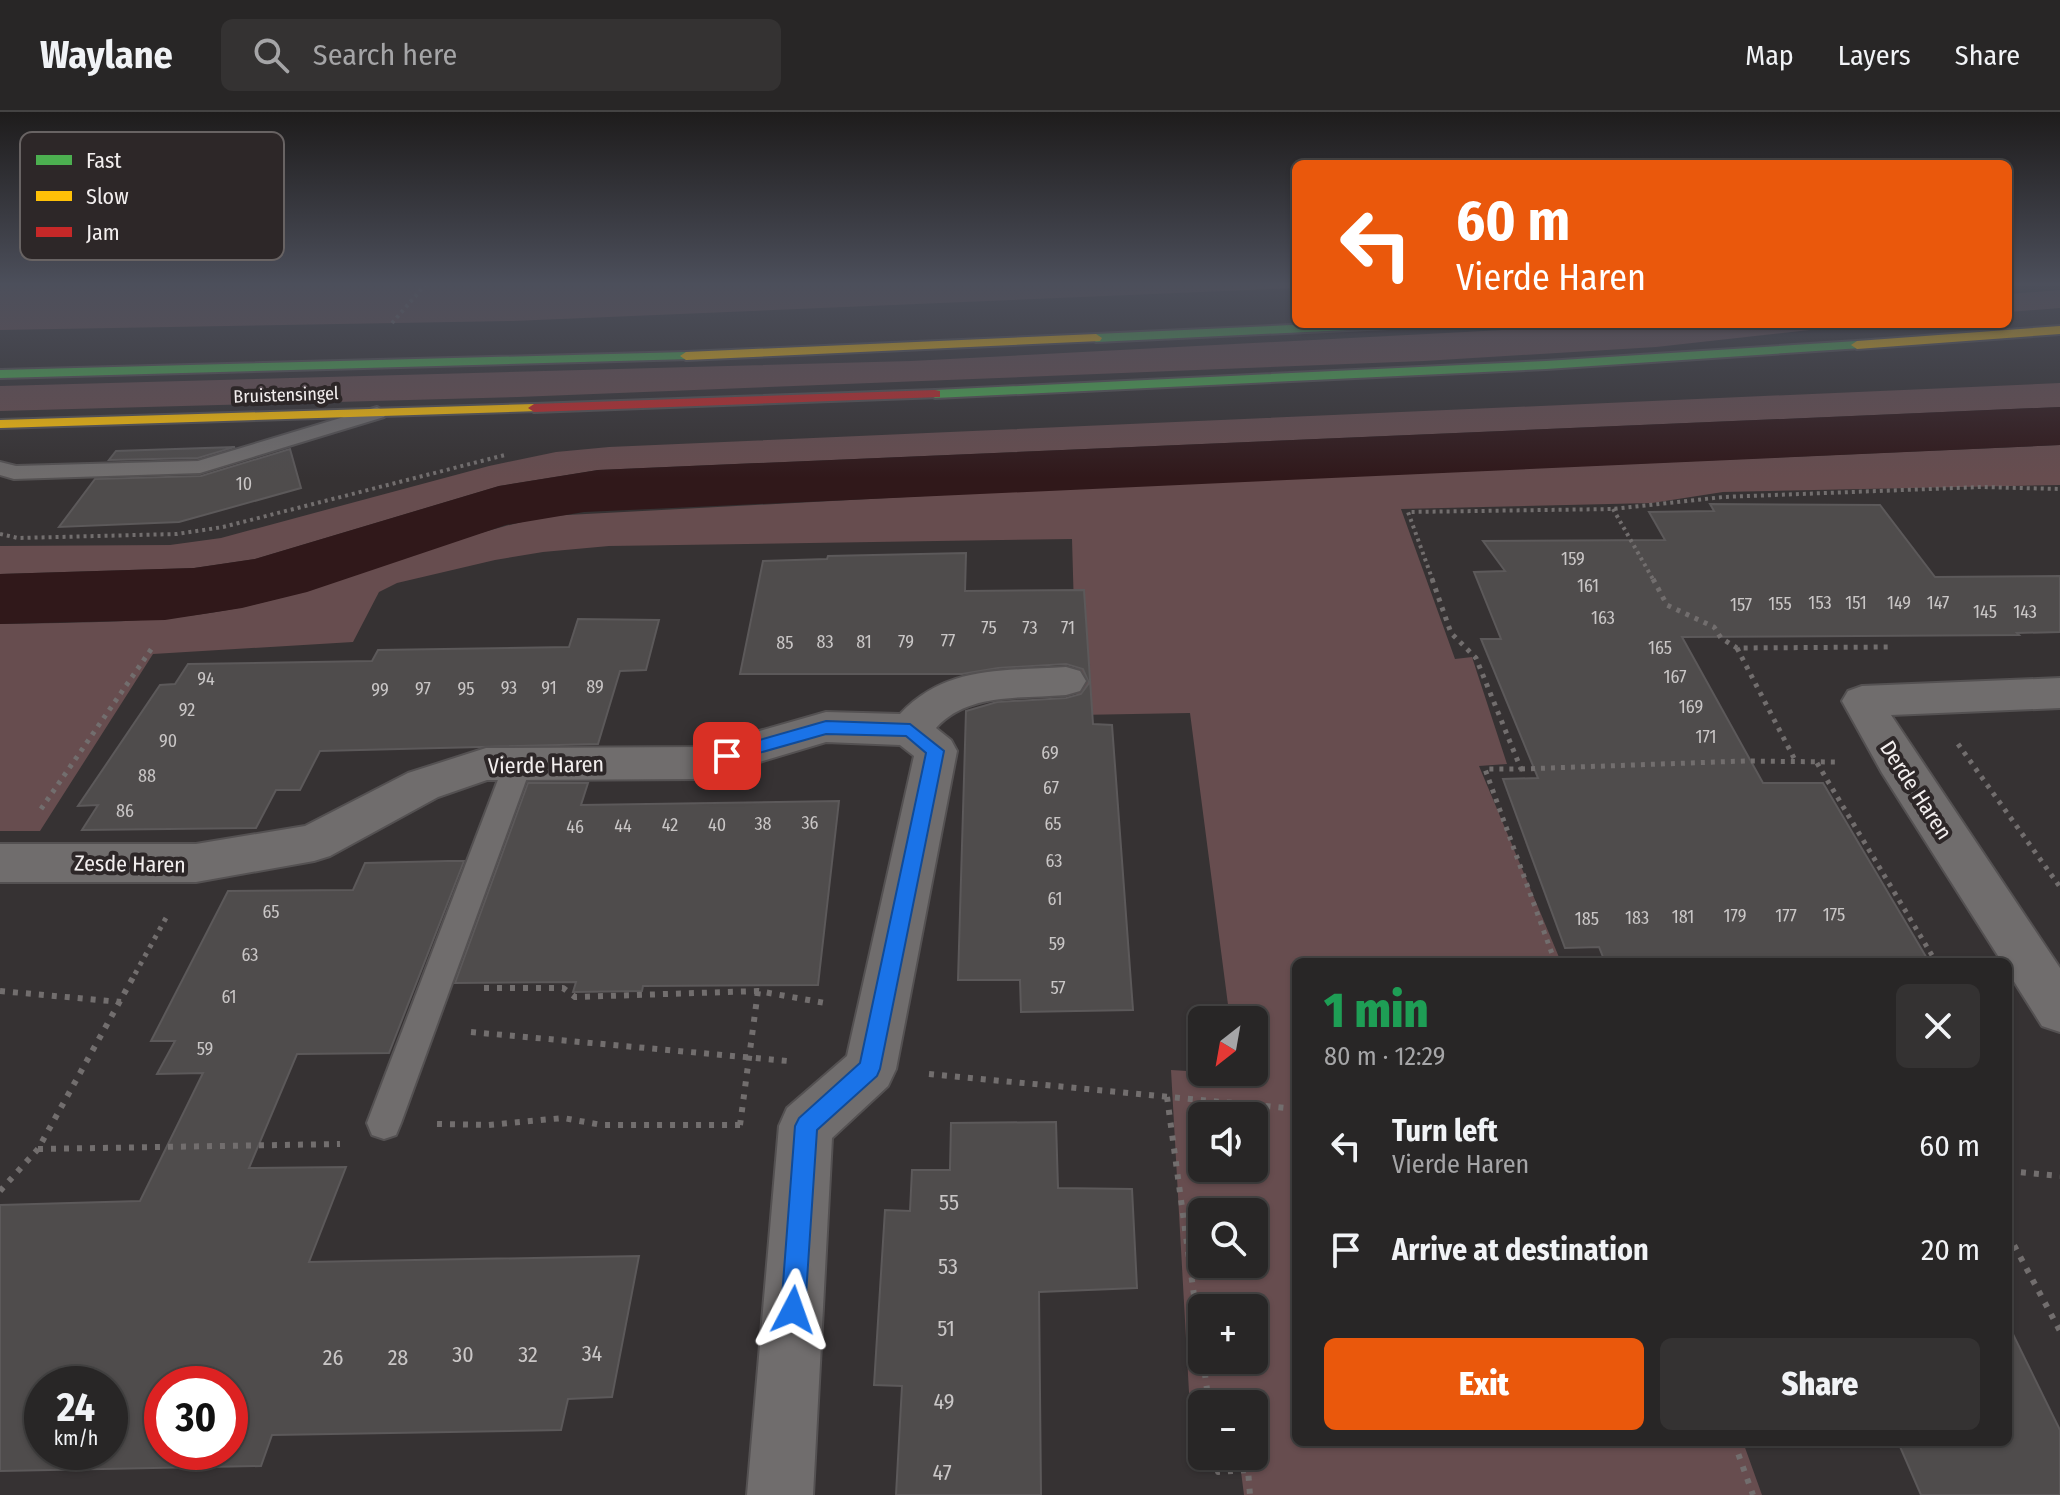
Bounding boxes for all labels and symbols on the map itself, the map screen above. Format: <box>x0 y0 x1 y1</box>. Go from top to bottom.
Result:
legend <box>20 132 284 260</box>
text: Fast <box>86 147 122 174</box>
text: Slow <box>86 183 129 210</box>
text: Jam <box>86 219 120 246</box>
street label: Bruistensingel <box>233 382 339 408</box>
house number: 10 <box>236 473 252 495</box>
house number: 159 <box>1561 548 1585 570</box>
house number: 161 <box>1577 575 1599 597</box>
house number: 153 <box>1808 592 1832 614</box>
house number: 151 <box>1845 592 1867 614</box>
house number: 149 <box>1887 592 1911 614</box>
house number: 147 <box>1927 592 1949 614</box>
house number: 155 <box>1768 593 1792 615</box>
house number: 157 <box>1730 594 1752 616</box>
house number: 145 <box>1973 601 1997 623</box>
house number: 143 <box>2013 601 2037 623</box>
house number: 163 <box>1591 607 1615 629</box>
house number: 75 <box>981 617 997 639</box>
house number: 73 <box>1022 617 1038 639</box>
house number: 71 <box>1061 617 1075 639</box>
house number: 77 <box>941 630 955 652</box>
house number: 83 <box>816 631 834 653</box>
house number: 81 <box>856 631 872 653</box>
house number: 79 <box>898 631 914 653</box>
house number: 85 <box>776 632 794 654</box>
house number: 165 <box>1648 637 1672 659</box>
house number: 167 <box>1664 666 1686 688</box>
house number: 94 <box>197 668 215 690</box>
house number: 89 <box>586 676 604 698</box>
house number: 93 <box>501 677 517 699</box>
house number: 91 <box>541 677 557 699</box>
house number: 97 <box>415 678 431 700</box>
house number: 95 <box>457 678 475 700</box>
house number: 99 <box>371 679 389 701</box>
house number: 169 <box>1679 696 1703 718</box>
house number: 92 <box>179 699 195 721</box>
pin <box>693 722 761 790</box>
house number: 171 <box>1695 726 1717 748</box>
house number: 90 <box>159 730 177 752</box>
street label: Derde Haren <box>1874 736 1958 844</box>
house number: 69 <box>1041 742 1059 764</box>
street label: Vierde Haren <box>488 750 604 780</box>
house number: 88 <box>138 765 156 787</box>
house number: 67 <box>1043 777 1059 799</box>
house number: 86 <box>116 800 134 822</box>
house number: 36 <box>801 812 819 834</box>
house number: 38 <box>754 813 772 835</box>
house number: 65 <box>1044 813 1062 835</box>
house number: 42 <box>662 814 678 836</box>
house number: 40 <box>708 814 726 836</box>
house number: 44 <box>614 815 632 837</box>
house number: 46 <box>566 816 584 838</box>
street label: Zesde Haren <box>74 850 186 878</box>
house number: 63 <box>1046 850 1062 872</box>
house number: 61 <box>1047 888 1063 910</box>
house number: 65 <box>262 901 280 923</box>
house number: 175 <box>1823 904 1845 926</box>
house number: 179 <box>1724 905 1746 927</box>
house number: 177 <box>1775 905 1797 927</box>
house number: 181 <box>1672 906 1694 928</box>
house number: 183 <box>1625 907 1649 929</box>
house number: 185 <box>1575 908 1599 930</box>
house number: 59 <box>1049 933 1065 955</box>
house number: 63 <box>242 944 258 966</box>
house number: 57 <box>1050 977 1066 999</box>
house number: 61 <box>221 986 237 1008</box>
north arrow <box>1188 1006 1268 1086</box>
house number: 59 <box>197 1038 213 1060</box>
house number: 55 <box>939 1189 959 1216</box>
house number: 53 <box>938 1253 958 1280</box>
position arrow <box>751 1268 835 1352</box>
house number: 51 <box>937 1315 955 1342</box>
house number: 34 <box>582 1340 603 1367</box>
house number: 30 <box>452 1341 474 1368</box>
house number: 32 <box>518 1341 538 1368</box>
house number: 26 <box>323 1344 343 1371</box>
house number: 28 <box>388 1344 408 1371</box>
speed limit sign: 30 <box>144 1366 248 1470</box>
house number: 49 <box>934 1388 954 1415</box>
house number: 47 <box>932 1459 952 1486</box>

